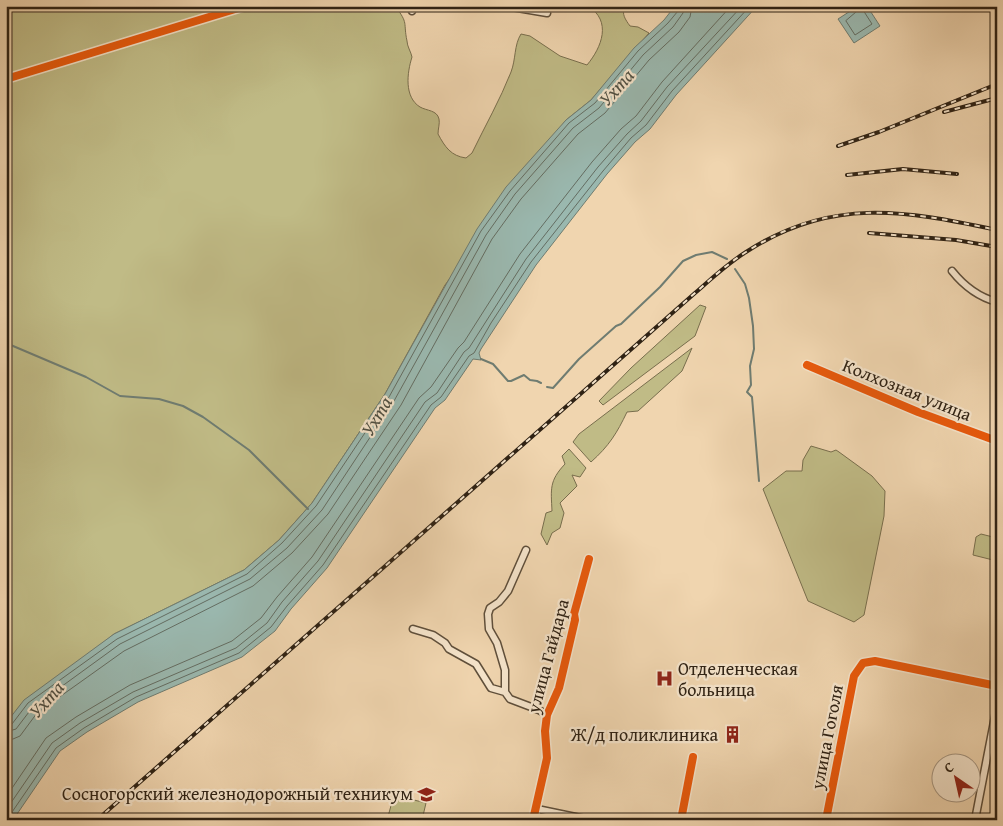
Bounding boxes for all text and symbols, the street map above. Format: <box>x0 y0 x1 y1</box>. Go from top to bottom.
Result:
water label: Ухта <box>592 62 640 112</box>
street label: Колхозная улица <box>839 351 976 428</box>
water label: Ухта <box>353 391 399 441</box>
street label: улица Гайдара <box>519 595 576 717</box>
place label: Отделенческая больница <box>678 655 798 703</box>
hospital icon: Отделенческая больница <box>654 669 674 689</box>
water label: Ухта <box>22 674 70 724</box>
street label: улица Гоголя <box>803 682 850 793</box>
place label: Ж/д поликлиника <box>570 721 718 748</box>
building icon: Ж/д поликлиника <box>722 725 742 745</box>
north arrow <box>930 754 980 804</box>
text: С <box>940 757 958 778</box>
place label: Сосногорский железнодорожный техникум <box>62 780 413 807</box>
school or university icon: Сосногорский железнодорожный техникум <box>417 784 437 804</box>

